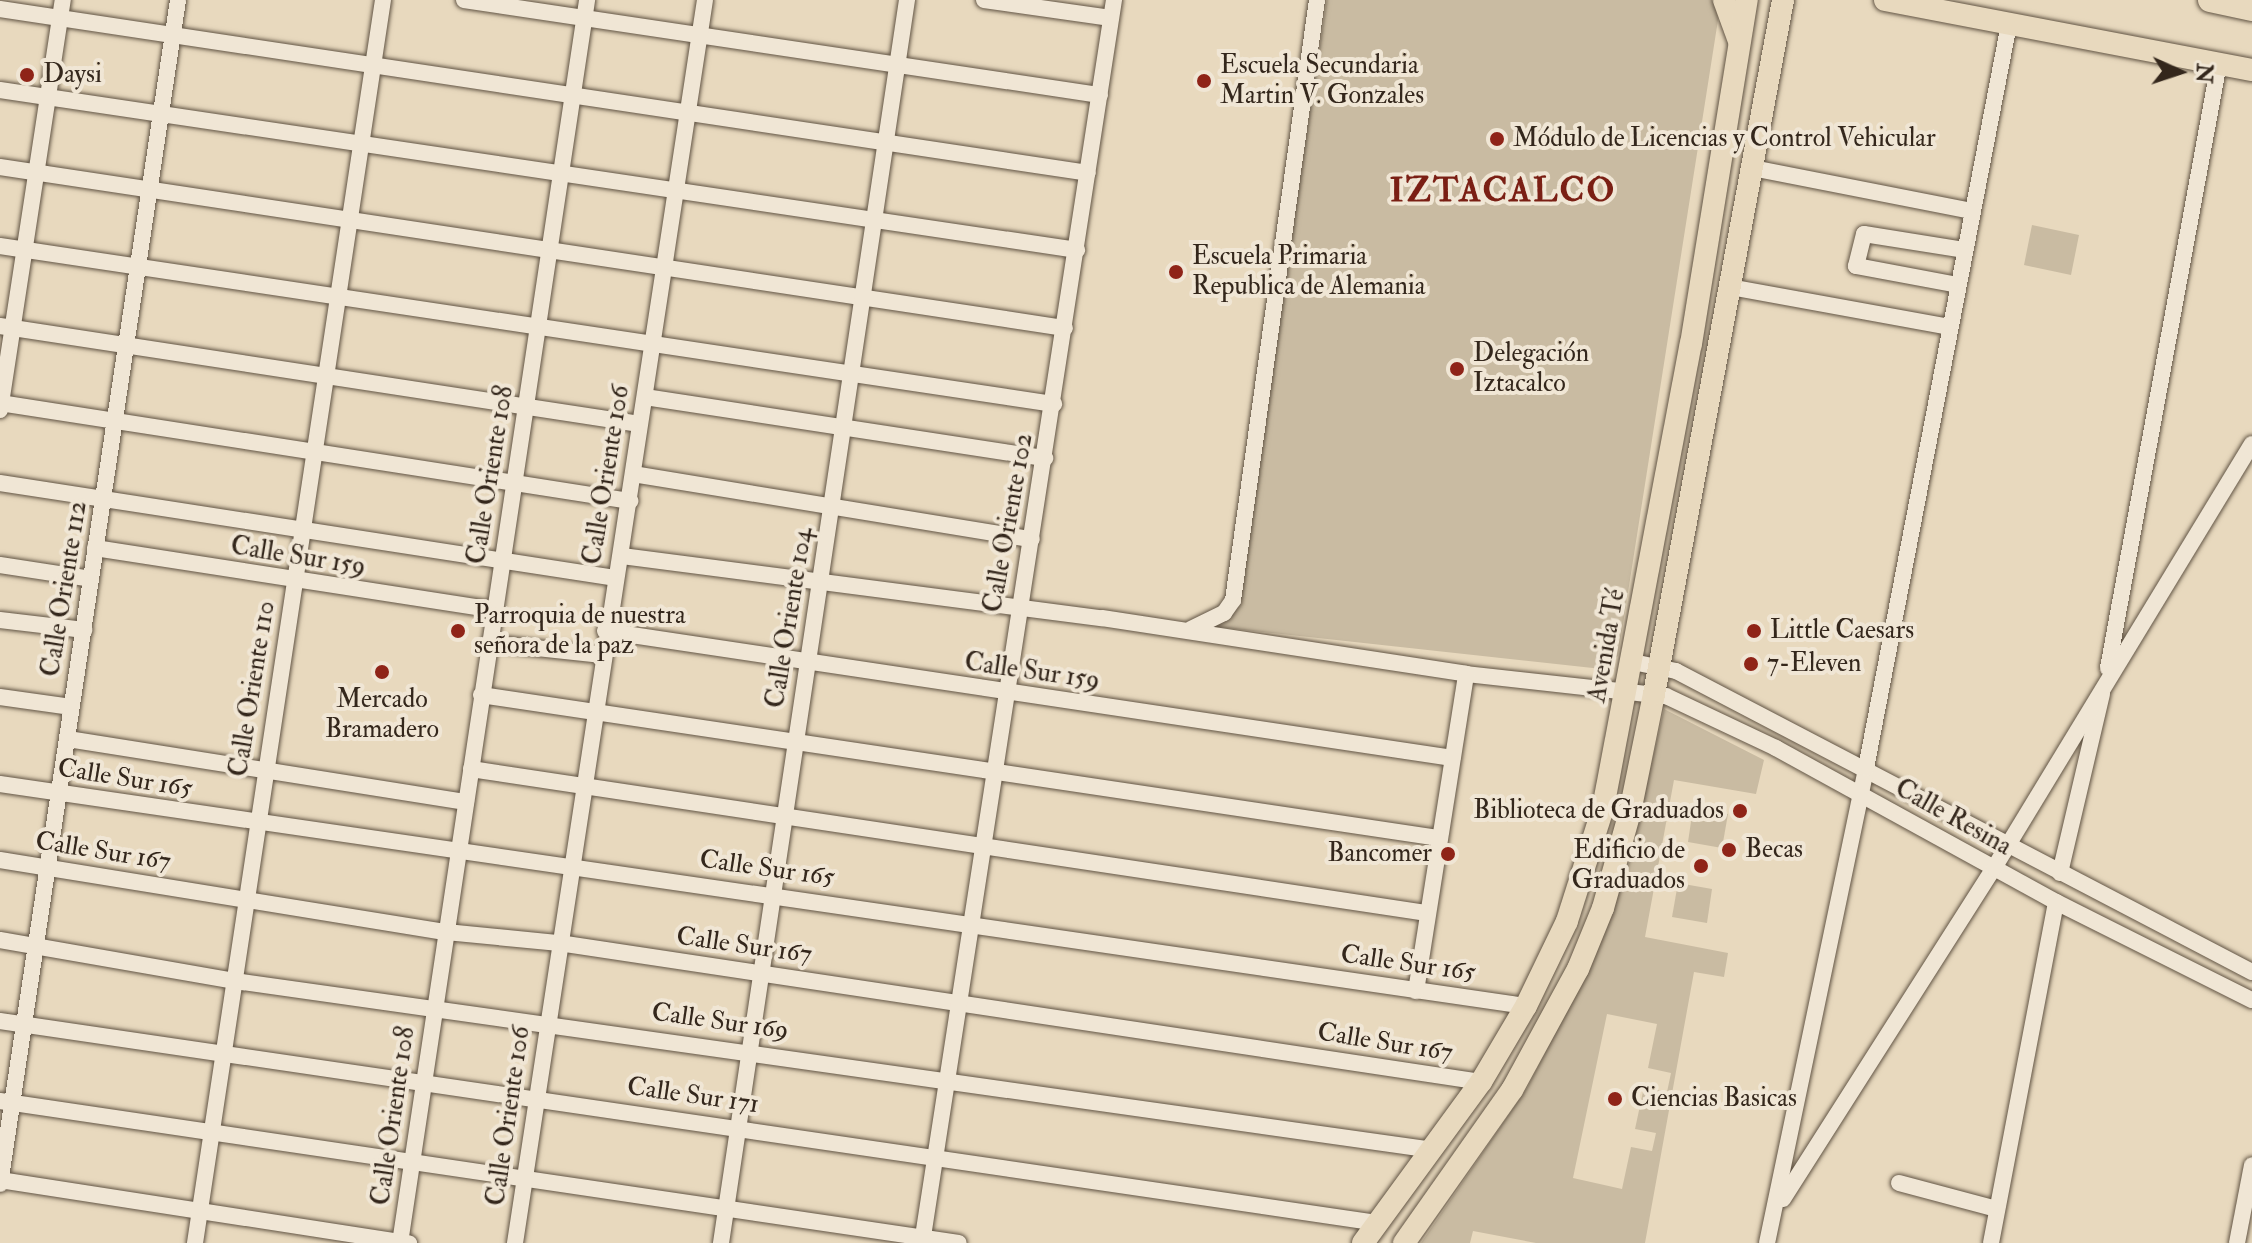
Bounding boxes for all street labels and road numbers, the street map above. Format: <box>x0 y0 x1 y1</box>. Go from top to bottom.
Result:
street label: Calle Oriente 108 <box>461 383 521 567</box>
street label: Calle Oriente 106 <box>577 383 637 567</box>
street label: Calle Oriente 102 <box>978 431 1040 615</box>
street label: Calle Oriente 112 <box>36 499 94 679</box>
street label: Calle Oriente 104 <box>760 526 820 710</box>
street label: Calle Sur 159 <box>228 531 368 583</box>
street label: Avenida Té <box>1582 587 1632 705</box>
street label: Calle Oriente 110 <box>224 599 282 779</box>
street label: Calle Sur 159 <box>962 647 1102 697</box>
street label: Calle Sur 165 <box>55 753 195 805</box>
street label: Calle Resina <box>1889 773 2017 863</box>
street label: Calle Sur 167 <box>33 826 173 878</box>
street label: Calle Sur 165 <box>698 844 836 894</box>
street label: Calle Sur 167 <box>674 921 814 971</box>
street label: Calle Sur 165 <box>1339 939 1477 989</box>
street label: Calle Sur 169 <box>650 997 790 1047</box>
street label: Calle Sur 167 <box>1315 1017 1455 1069</box>
street label: Calle Oriente 106 <box>481 1024 537 1208</box>
street label: Calle Oriente 108 <box>366 1025 422 1207</box>
street label: Calle Sur 171 <box>625 1071 761 1121</box>

